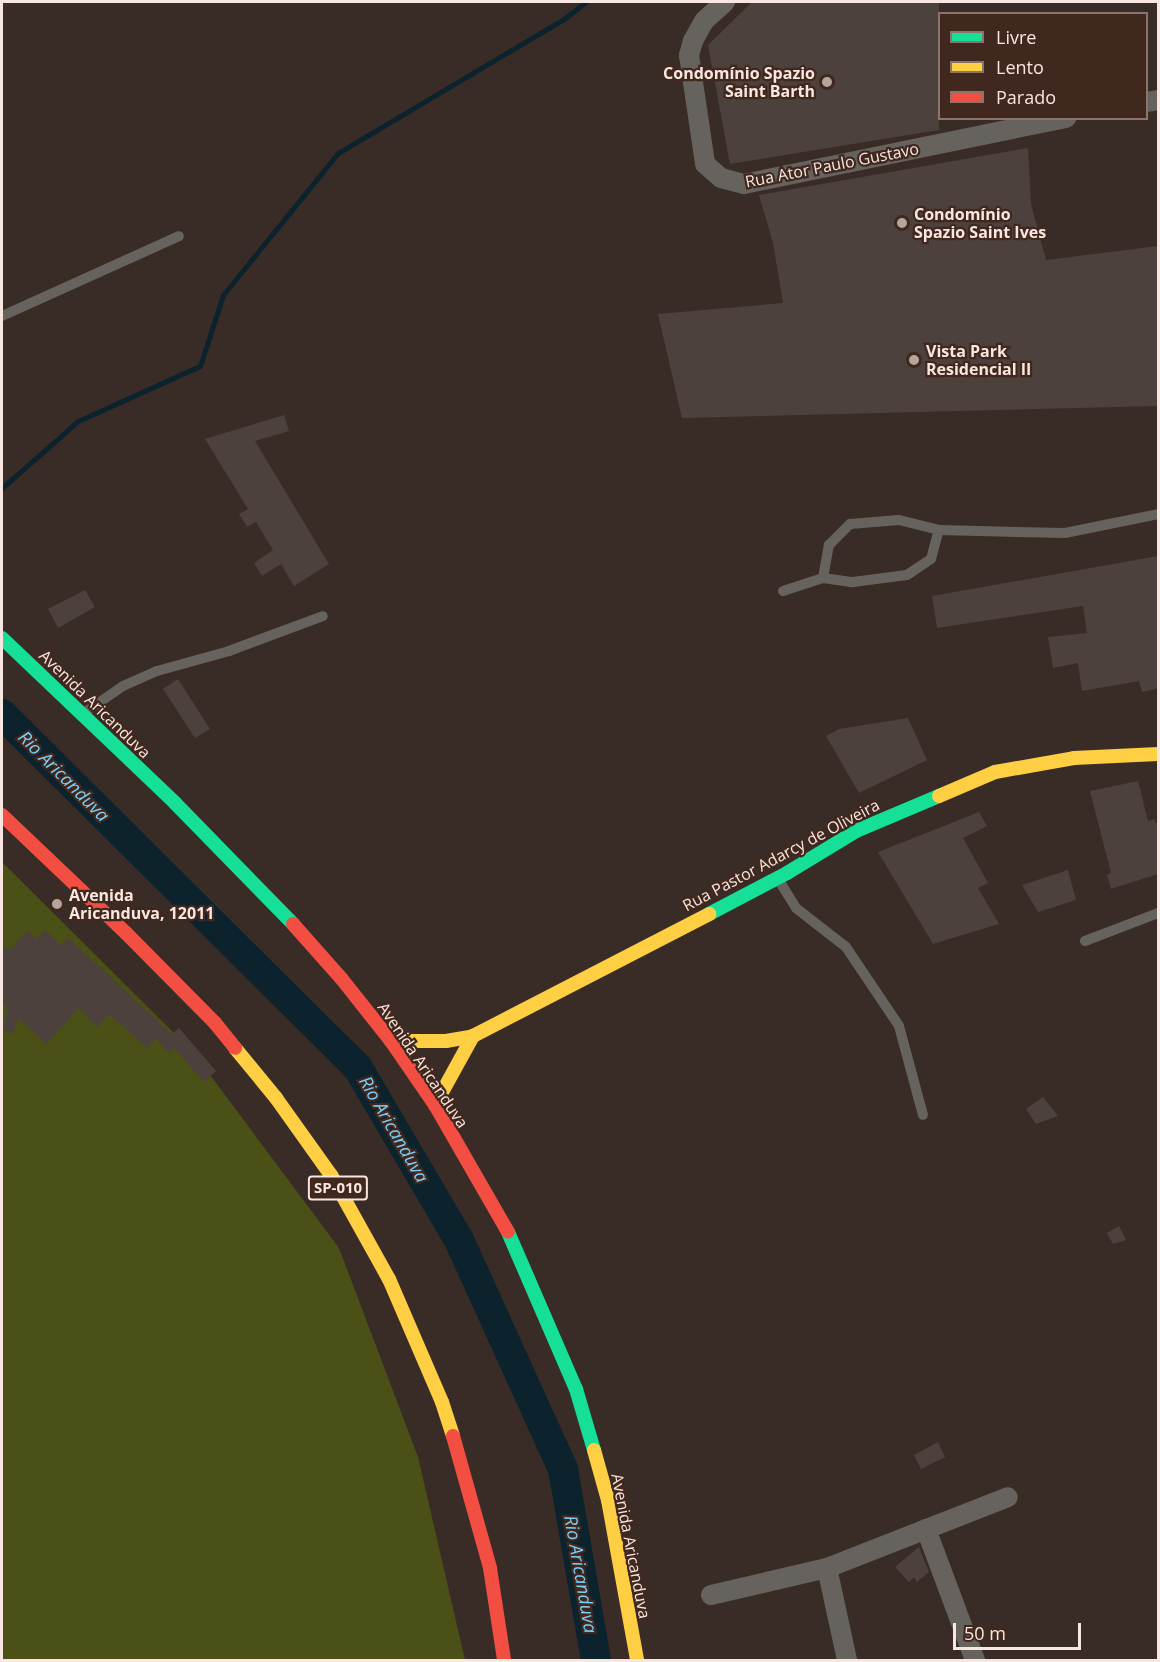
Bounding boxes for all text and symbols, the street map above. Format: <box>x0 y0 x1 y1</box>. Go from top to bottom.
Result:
legend <box>938 12 1148 120</box>
text: Livre <box>996 25 1036 49</box>
text: Lento <box>996 55 1044 79</box>
place label: Condomínio Spazio Saint Barth <box>663 63 815 101</box>
marker: Condomínio Spazio Saint Barth <box>820 75 834 89</box>
text: Parado <box>996 85 1056 109</box>
street label: Rua Ator Paulo Gustavo <box>744 139 920 191</box>
place label: Condomínio Spazio Saint Ives <box>914 204 1046 242</box>
marker: Condomínio Spazio Saint Ives <box>895 216 909 230</box>
place label: Vista Park Residencial II <box>926 341 1031 379</box>
marker: Vista Park Residencial II <box>907 353 921 367</box>
street label: Avenida Aricanduva <box>35 646 155 762</box>
water label: Rio Aricanduva <box>14 726 114 826</box>
street label: Rua Pastor Adarcy de Oliveira <box>679 795 883 915</box>
place label: Avenida Aricanduva, 12011 <box>69 885 214 923</box>
marker: Avenida Aricanduva, 12011 <box>50 897 64 911</box>
street label: Avenida Aricanduva <box>374 999 472 1131</box>
water label: Rio Aricanduva <box>355 1072 433 1186</box>
road number: SP-010 <box>306 1176 370 1200</box>
street label: Avenida Aricanduva <box>608 1472 654 1620</box>
water label: Rio Aricanduva <box>560 1513 602 1635</box>
scale bar <box>956 1611 1084 1649</box>
text: 50 m <box>964 1621 1006 1645</box>

